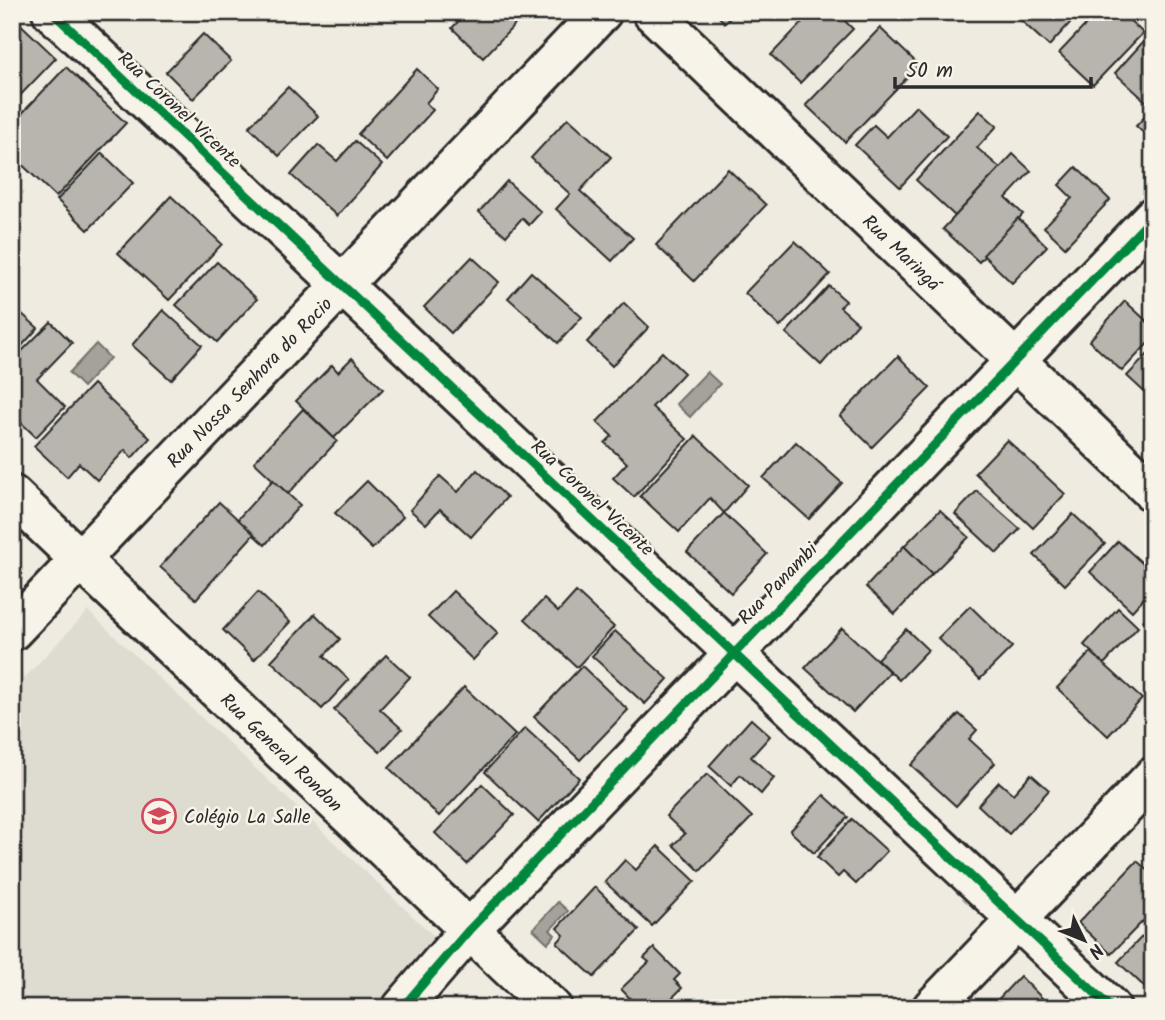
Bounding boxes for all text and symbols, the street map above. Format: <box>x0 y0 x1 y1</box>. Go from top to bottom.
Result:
street label: Rua Coronel Vicente <box>110 45 248 176</box>
scale bar <box>895 46 1092 90</box>
text: 50 m <box>906 55 953 88</box>
street label: Rua Maringá <box>854 208 948 300</box>
street label: Rua Nossa Senhora do Rocio <box>160 291 341 476</box>
street label: Rua Coronel Vicente <box>523 433 661 564</box>
street label: Rua Panambi <box>731 535 827 632</box>
street label: Rua General Rondon <box>212 687 349 820</box>
school or university icon: Colégio La Salle <box>140 797 178 835</box>
place label: Colégio La Salle <box>184 803 311 833</box>
north arrow <box>1050 904 1120 974</box>
text: N <box>1080 936 1110 965</box>

